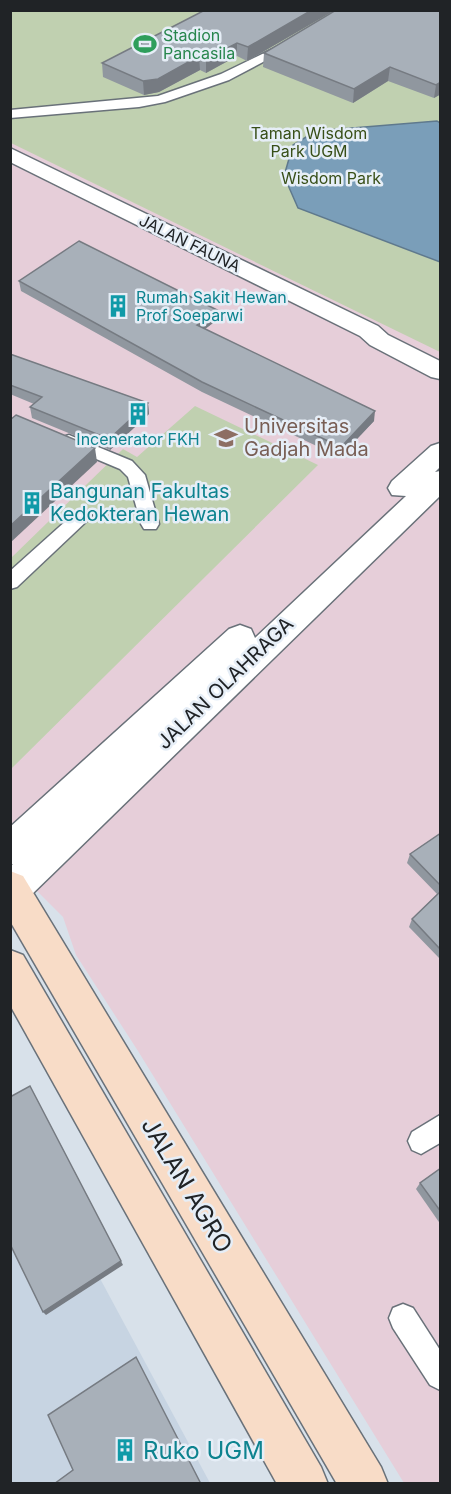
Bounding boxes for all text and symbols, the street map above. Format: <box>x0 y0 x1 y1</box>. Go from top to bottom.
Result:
place label: Stadion Pancasila <box>163 25 235 63</box>
sports icon: Stadion Pancasila <box>132 31 158 57</box>
park label: Taman Wisdom Park UGM <box>251 123 367 161</box>
park label: Wisdom Park <box>281 168 381 188</box>
street label: JALAN FAUNA <box>136 210 244 276</box>
place label: Rumah Sakit Hewan Prof Soeparwi <box>136 287 287 325</box>
building icon: Rumah Sakit Hewan Prof Soeparwi <box>105 293 131 319</box>
building icon: Incenerator FKH <box>125 401 151 427</box>
place label: Universitas Gadjah Mada <box>244 414 369 461</box>
school or university icon: Universitas Gadjah Mada <box>213 425 239 451</box>
place label: Incenerator FKH <box>76 429 200 449</box>
place label: Bangunan Fakultas Kedokteran Hewan <box>50 479 230 526</box>
building icon: Bangunan Fakultas Kedokteran Hewan <box>19 490 45 516</box>
street label: JALAN OLAHRAGA <box>152 612 298 754</box>
street label: JALAN AGRO <box>135 1112 239 1258</box>
place label: Ruko UGM <box>143 1436 264 1465</box>
building icon: Ruko UGM <box>112 1437 138 1463</box>

